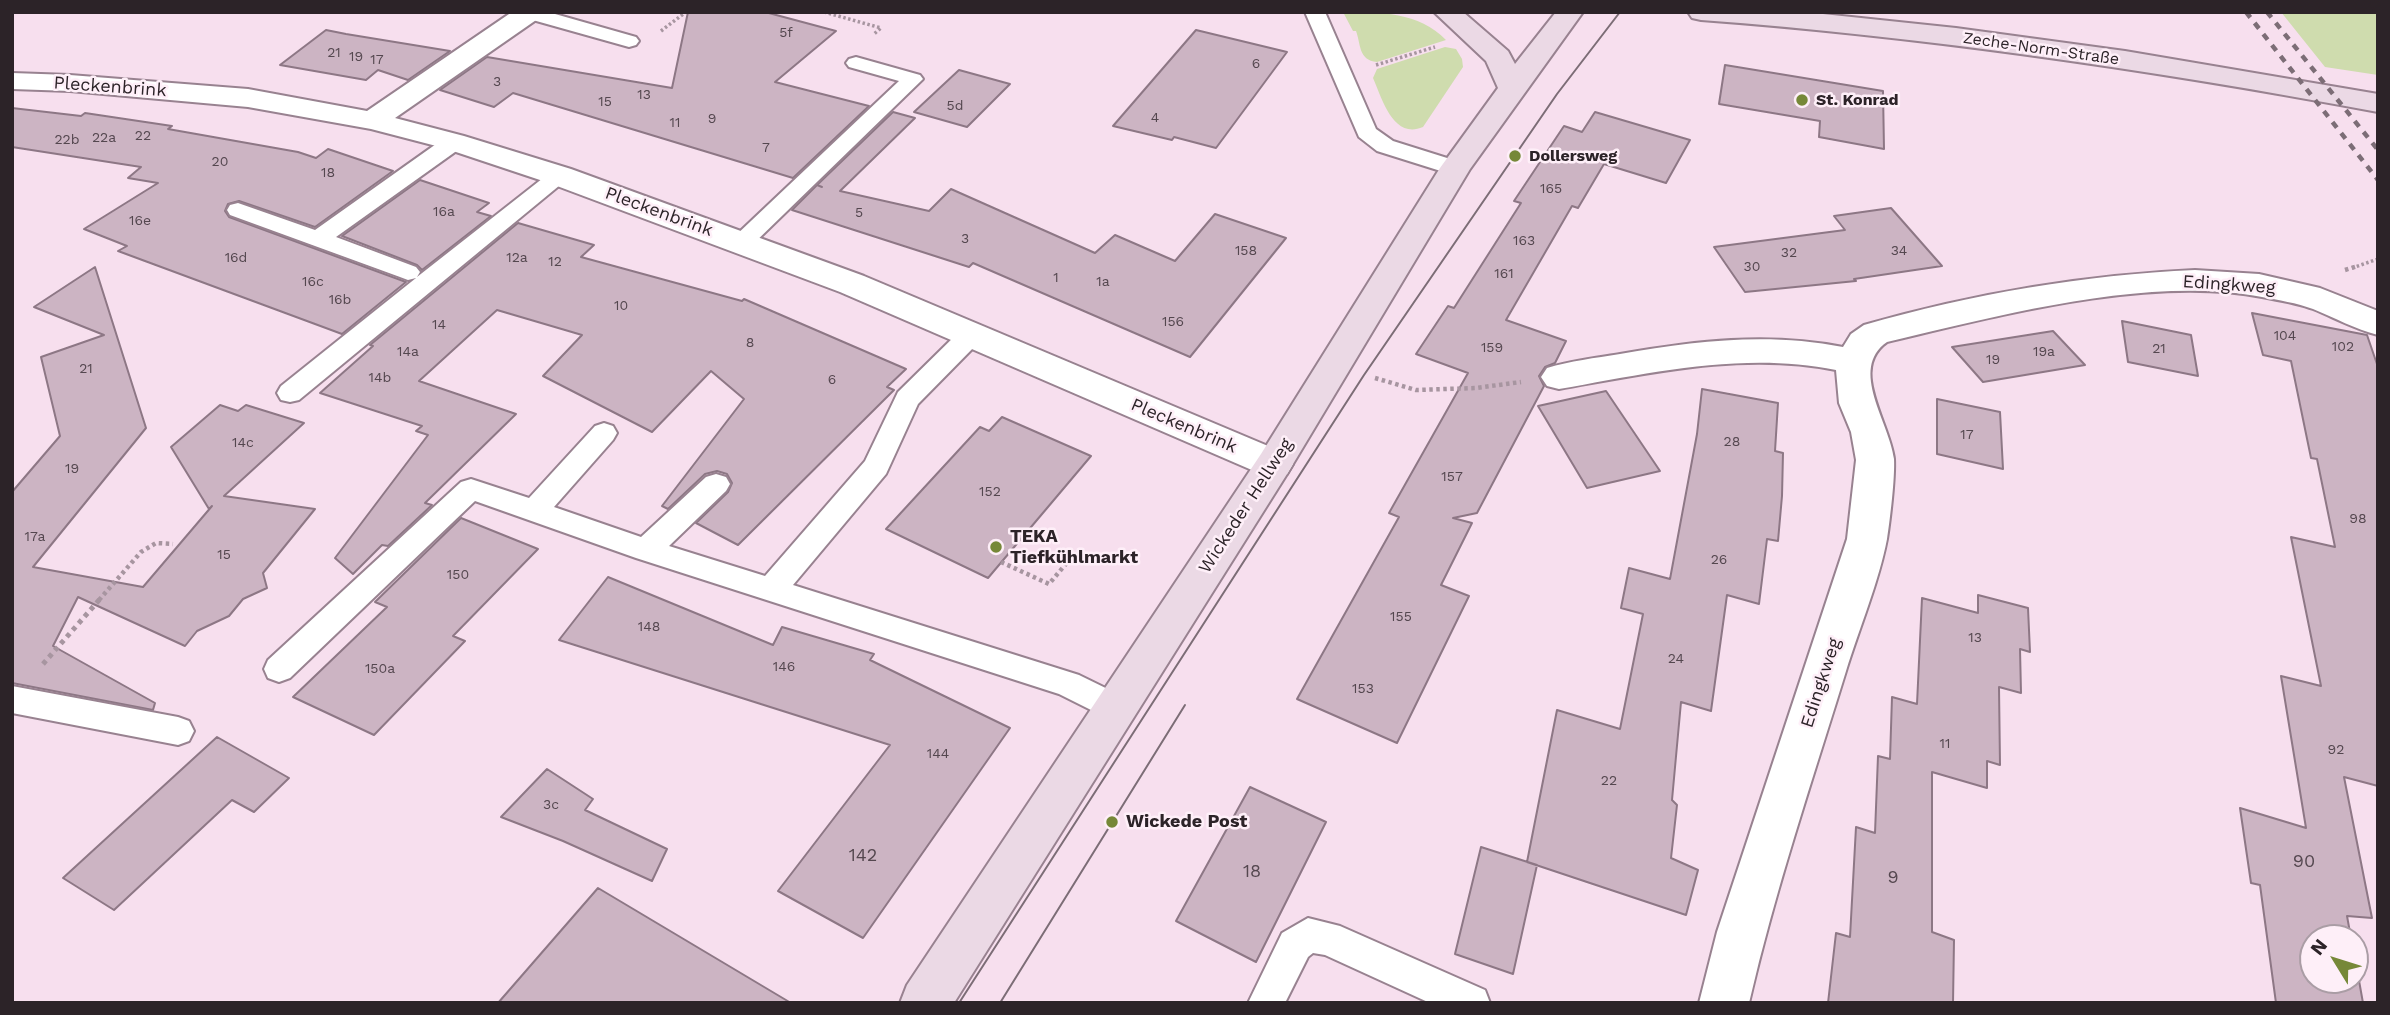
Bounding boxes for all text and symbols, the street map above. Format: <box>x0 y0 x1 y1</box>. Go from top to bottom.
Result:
house number: 5f <box>779 25 793 41</box>
street label: Zeche-Norm-Straße <box>1962 29 2120 69</box>
house number: 21 <box>327 45 341 61</box>
house number: 19 <box>349 49 363 65</box>
house number: 17 <box>370 52 384 68</box>
house number: 6 <box>1252 56 1260 72</box>
street label: Pleckenbrink <box>53 72 167 102</box>
house number: 3 <box>493 74 501 90</box>
house number: 13 <box>637 87 651 103</box>
place label: St. Konrad <box>1816 90 1899 110</box>
marker: St. Konrad <box>1794 92 1810 108</box>
house number: 15 <box>598 94 612 110</box>
house number: 5d <box>947 98 963 114</box>
house number: 4 <box>1151 110 1159 126</box>
house number: 9 <box>708 111 716 127</box>
house number: 11 <box>670 115 680 131</box>
house number: 22 <box>135 128 151 144</box>
house number: 22a <box>92 130 116 146</box>
house number: 22b <box>54 132 80 148</box>
house number: 7 <box>762 140 770 156</box>
place label: Dollersweg <box>1529 146 1617 166</box>
marker: Dollersweg <box>1507 148 1523 164</box>
house number: 20 <box>212 154 228 170</box>
house number: 18 <box>321 165 335 181</box>
house number: 165 <box>1540 181 1562 197</box>
street label: Pleckenbrink <box>602 183 716 241</box>
house number: 16a <box>433 204 455 220</box>
house number: 5 <box>855 205 863 221</box>
house number: 16e <box>129 213 151 229</box>
house number: 3 <box>961 231 969 247</box>
house number: 163 <box>1513 233 1535 249</box>
house number: 158 <box>1235 243 1257 259</box>
house number: 34 <box>1891 243 1907 259</box>
house number: 32 <box>1781 245 1797 261</box>
house number: 16d <box>225 250 247 266</box>
house number: 12a <box>506 250 528 266</box>
house number: 12 <box>548 254 562 270</box>
house number: 30 <box>1744 259 1760 275</box>
house number: 161 <box>1494 266 1514 282</box>
house number: 1 <box>1053 270 1059 286</box>
street label: Edingkweg <box>2182 271 2276 299</box>
house number: 16c <box>302 274 324 290</box>
house number: 1a <box>1096 274 1110 290</box>
house number: 16b <box>329 292 351 308</box>
house number: 10 <box>614 298 628 314</box>
house number: 156 <box>1162 314 1184 330</box>
house number: 14 <box>432 317 446 333</box>
house number: 104 <box>2274 328 2296 344</box>
house number: 8 <box>746 335 754 351</box>
house number: 102 <box>2332 339 2354 355</box>
house number: 159 <box>1481 340 1503 356</box>
house number: 21 <box>2152 341 2166 357</box>
house number: 14a <box>397 344 419 360</box>
house number: 19a <box>2033 344 2055 360</box>
house number: 19 <box>1986 352 2000 368</box>
house number: 21 <box>79 361 93 377</box>
house number: 14b <box>369 370 391 386</box>
house number: 6 <box>828 372 836 388</box>
street label: Pleckenbrink <box>1128 394 1240 458</box>
house number: 17 <box>1960 427 1974 443</box>
house number: 28 <box>1724 434 1740 450</box>
house number: 14c <box>232 435 254 451</box>
street label: Wickeder Hellweg <box>1194 435 1298 577</box>
house number: 19 <box>65 461 79 477</box>
house number: 157 <box>1441 469 1463 485</box>
house number: 152 <box>979 484 1001 500</box>
house number: 98 <box>2349 511 2367 527</box>
place label: TEKA Tiefkühlmarkt <box>1010 526 1138 568</box>
house number: 17a <box>25 529 45 545</box>
marker: TEKA Tiefkühlmarkt <box>988 539 1004 555</box>
house number: 15 <box>217 547 231 563</box>
house number: 26 <box>1711 552 1727 568</box>
house number: 150 <box>447 567 469 583</box>
house number: 155 <box>1390 609 1412 625</box>
house number: 148 <box>638 619 660 635</box>
house number: 13 <box>1968 630 1982 646</box>
street label: Edingkweg <box>1796 636 1846 730</box>
house number: 24 <box>1668 651 1684 667</box>
house number: 146 <box>773 659 795 675</box>
house number: 150a <box>365 661 395 677</box>
house number: 153 <box>1352 681 1374 697</box>
house number: 11 <box>1940 736 1950 752</box>
house number: 92 <box>2328 742 2344 758</box>
house number: 144 <box>927 746 949 762</box>
house number: 22 <box>1601 773 1617 789</box>
house number: 3c <box>543 797 559 813</box>
place label: Wickede Post <box>1126 811 1247 833</box>
marker: Wickede Post <box>1104 814 1120 830</box>
house number: 142 <box>849 845 877 867</box>
house number: 90 <box>2293 851 2315 873</box>
house number: 18 <box>1243 861 1261 883</box>
house number: 9 <box>1887 867 1899 889</box>
north arrow <box>2299 924 2369 994</box>
text: N <box>2305 934 2332 960</box>

